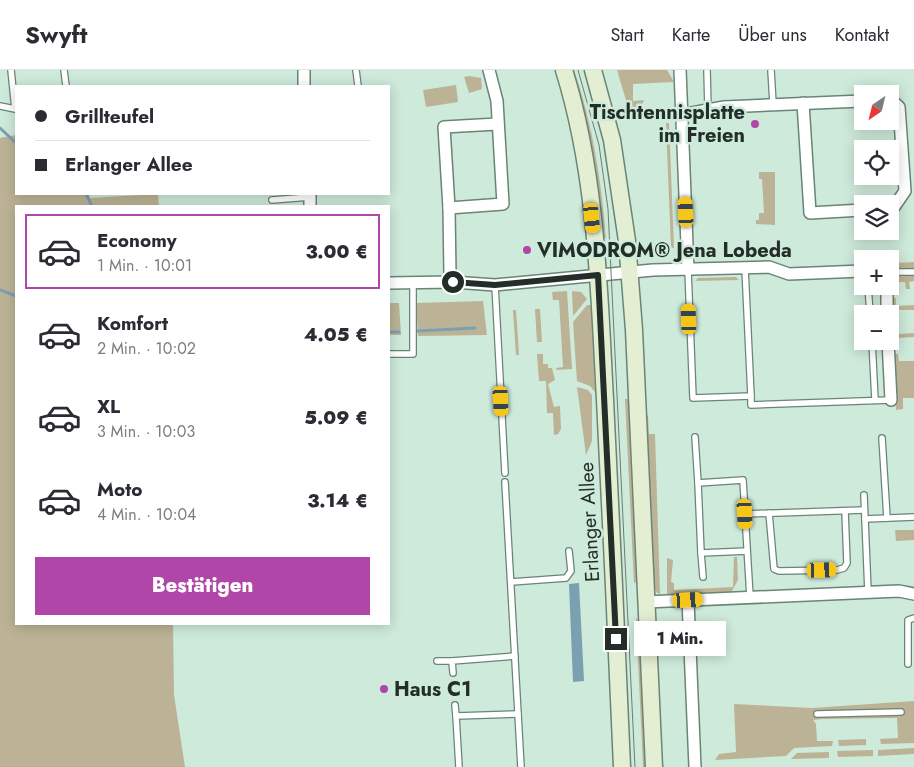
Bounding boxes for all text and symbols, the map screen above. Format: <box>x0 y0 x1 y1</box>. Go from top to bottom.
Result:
text: Swyft <box>25 17 87 52</box>
text: Start <box>610 22 644 48</box>
text: Karte <box>672 22 710 48</box>
text: Über uns <box>738 22 807 48</box>
text: Kontakt <box>835 22 889 48</box>
north arrow <box>854 85 899 130</box>
map controls <box>854 85 899 350</box>
place label: Tischtennisplatte im Freien <box>590 98 745 150</box>
text: Grillteufel <box>65 103 154 130</box>
marker: Tischtennisplatte im Freien <box>749 118 761 130</box>
button: locate <box>854 140 899 185</box>
text: Erlanger Allee <box>65 151 193 178</box>
button: layers <box>854 195 899 240</box>
car <box>677 197 694 227</box>
car <box>582 202 601 234</box>
text: Economy <box>97 227 177 254</box>
icon: car <box>37 229 82 274</box>
place label: VIMODROM® Jena Lobeda <box>536 236 792 265</box>
text: 3.00 € <box>305 238 368 265</box>
marker: VIMODROM® Jena Lobeda <box>521 244 533 256</box>
button: + <box>854 250 899 295</box>
text: 1 Min. · 10:01 <box>97 254 192 277</box>
route start <box>442 271 464 293</box>
car <box>680 304 697 334</box>
button: − <box>854 305 899 350</box>
text: Komfort <box>97 310 168 337</box>
icon: car <box>37 312 82 357</box>
text: 4.05 € <box>304 321 368 348</box>
text: 2 Min. · 10:02 <box>97 337 196 360</box>
car <box>492 386 509 416</box>
text: XL <box>97 393 120 420</box>
icon: car <box>37 395 82 440</box>
text: 5.09 € <box>304 404 368 431</box>
text: 3 Min. · 10:03 <box>97 420 195 443</box>
street label: Erlanger Allee <box>572 461 607 583</box>
text: Moto <box>97 476 142 503</box>
icon: car <box>37 478 82 523</box>
text: 3.14 € <box>307 487 368 514</box>
car <box>736 499 753 529</box>
text: 4 Min. · 10:04 <box>97 503 196 526</box>
button: Bestätigen <box>35 557 370 615</box>
car <box>806 562 837 578</box>
car <box>672 592 703 608</box>
callout: 1 Min. <box>634 622 726 656</box>
text: 1 Min. <box>656 627 704 650</box>
route end <box>605 628 627 650</box>
place label: Haus C1 <box>394 675 471 704</box>
marker: Haus C1 <box>378 683 390 695</box>

